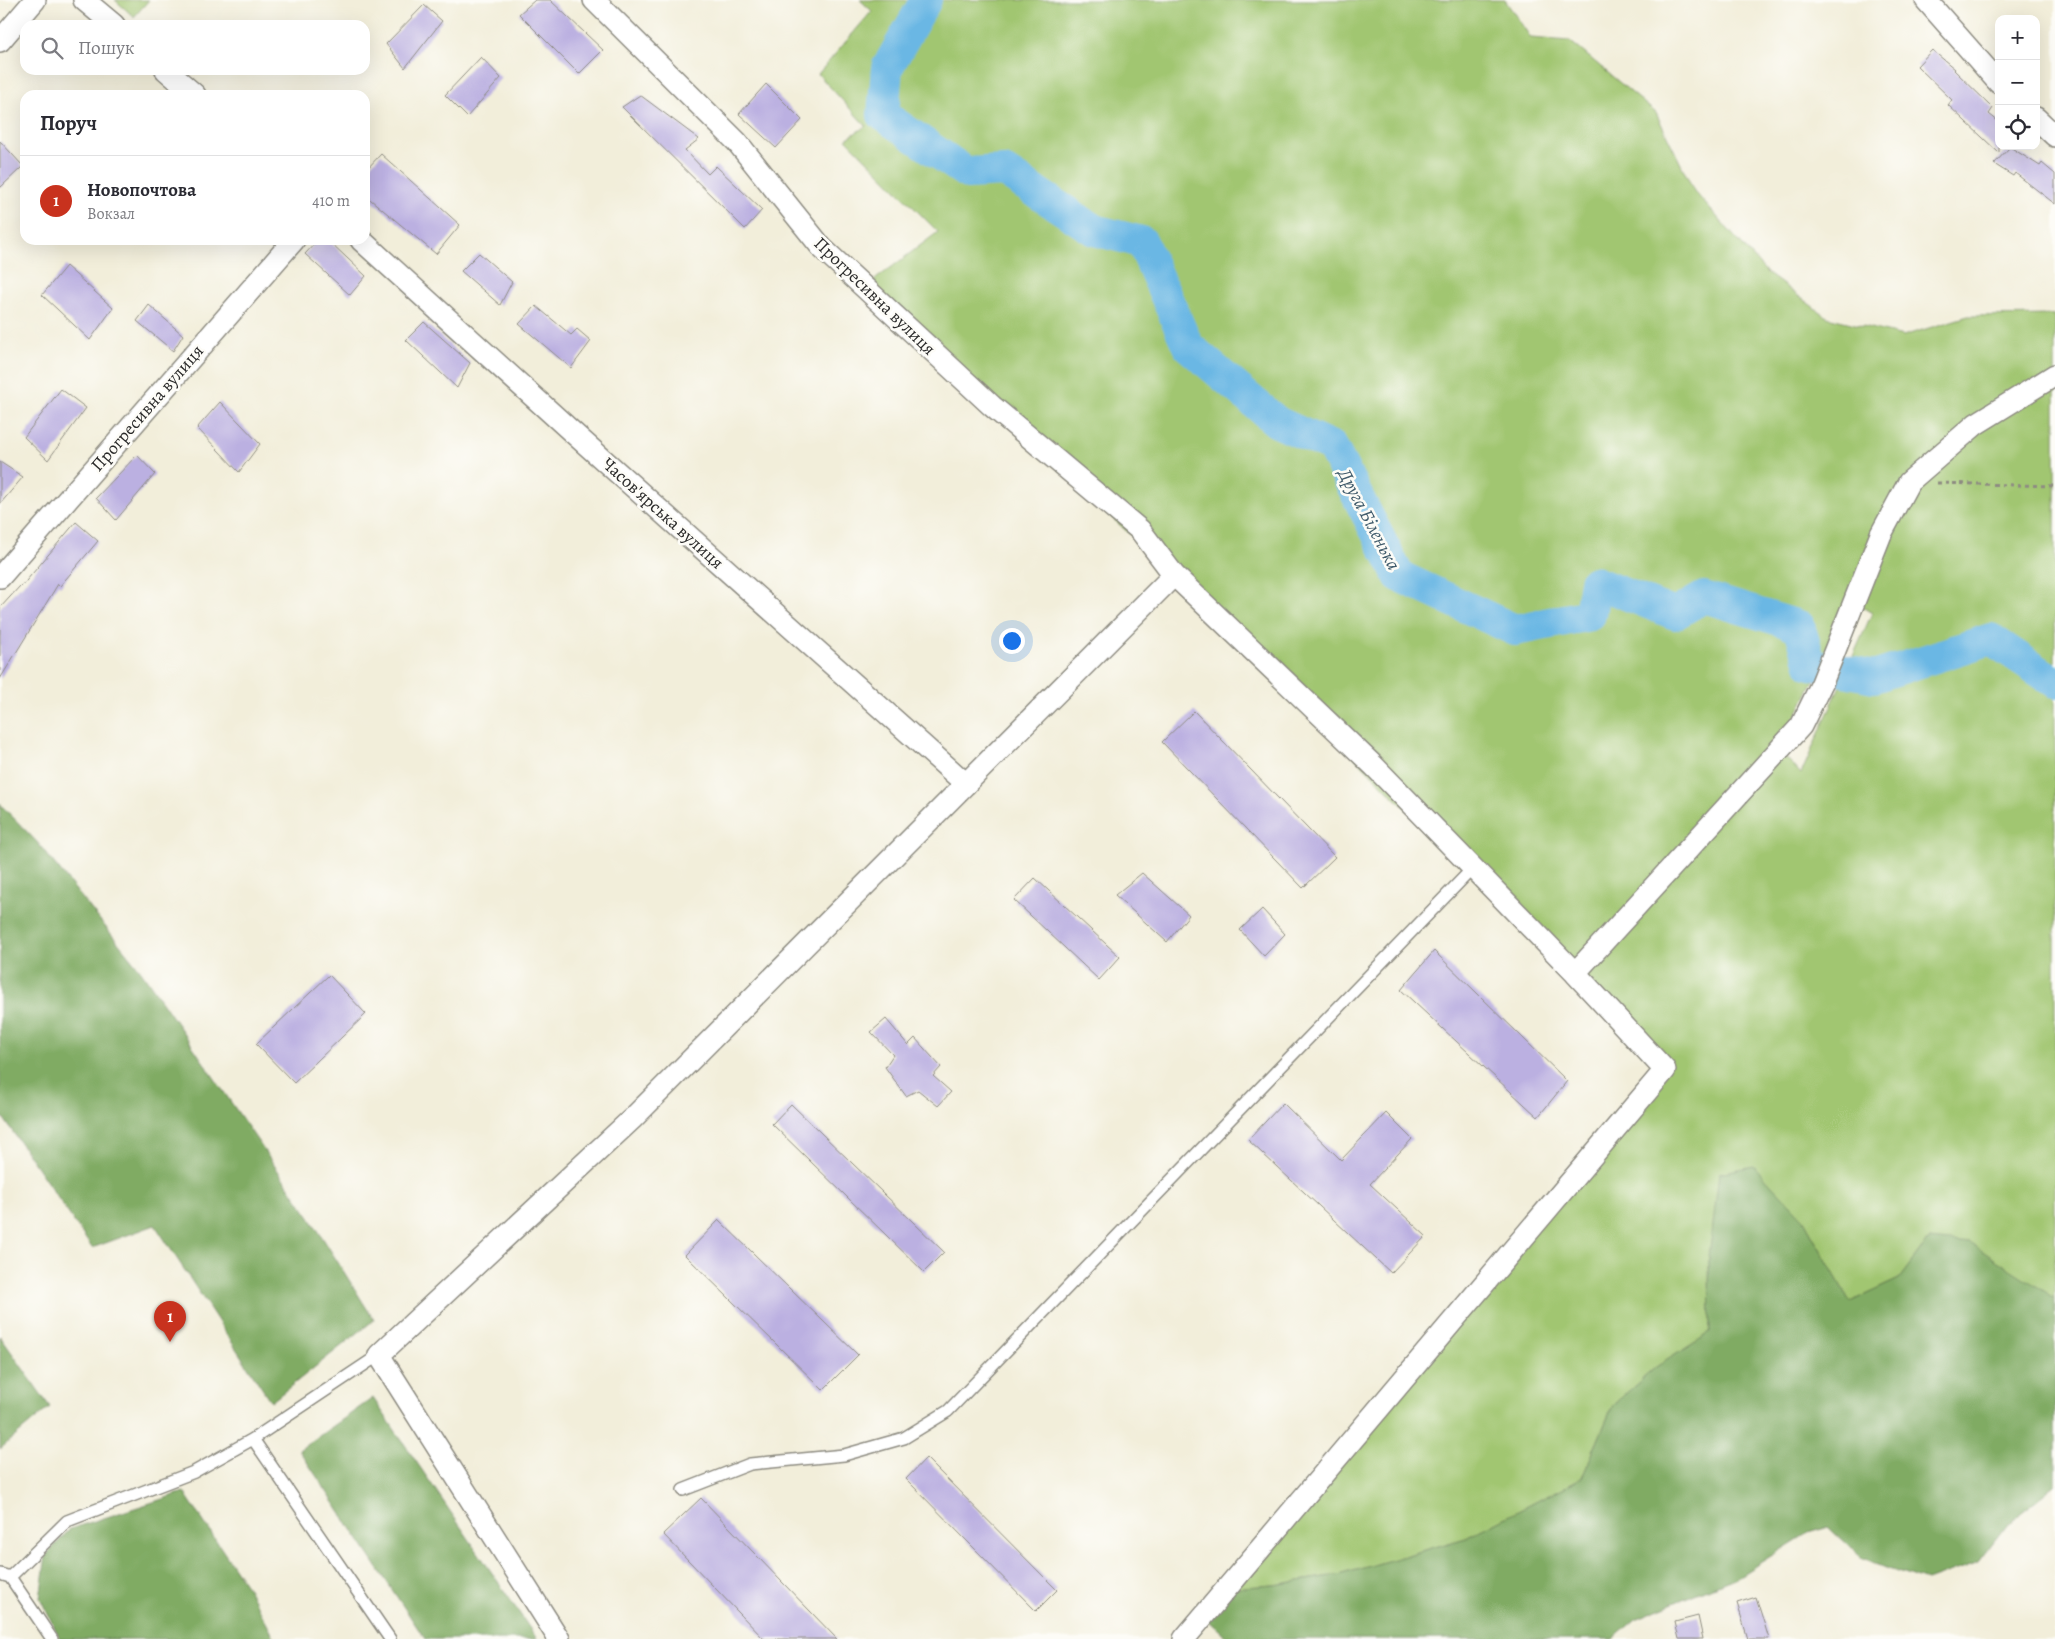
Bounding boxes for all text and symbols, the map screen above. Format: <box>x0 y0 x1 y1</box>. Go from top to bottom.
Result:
map controls <box>1995 15 2040 150</box>
button: + <box>1995 15 2040 60</box>
search box <box>20 20 370 75</box>
icon: search <box>38 34 66 62</box>
text: Пошук <box>78 35 135 61</box>
button: − <box>1995 60 2040 105</box>
button: locate <box>1995 105 2040 150</box>
text: Поруч <box>40 109 97 137</box>
text: Новопочтова <box>87 177 196 203</box>
text: 1 <box>53 190 59 212</box>
text: 410 m <box>312 190 350 212</box>
text: Вокзал <box>87 203 135 225</box>
street label: Прогресивна вулиця <box>809 232 941 360</box>
street label: Прогресивна вулиця <box>85 339 209 477</box>
street label: Часов'ярська вулиця <box>597 452 729 574</box>
water label: Друга Біленька <box>1331 462 1407 575</box>
your location <box>999 628 1025 654</box>
pin: 1 <box>154 1301 186 1342</box>

